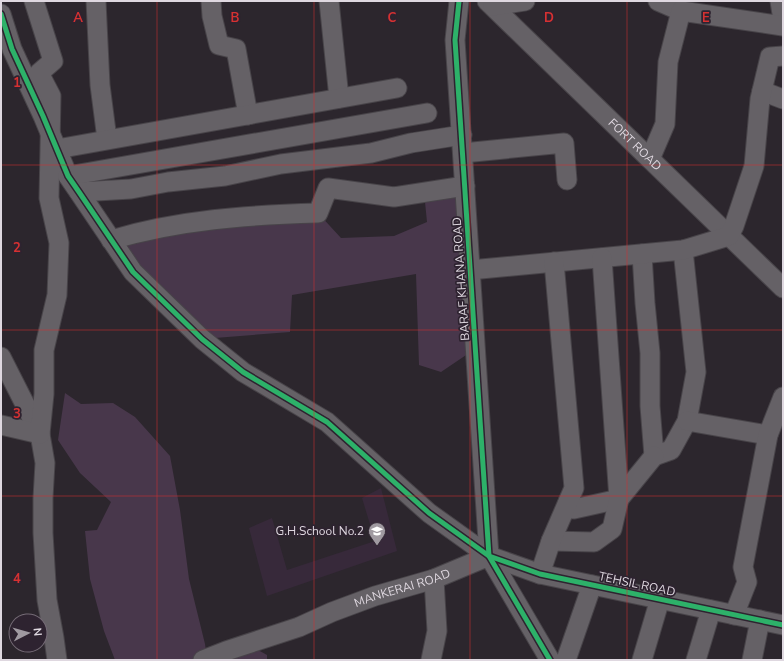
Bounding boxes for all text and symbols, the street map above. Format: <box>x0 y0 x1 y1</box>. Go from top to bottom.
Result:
text: A <box>73 9 83 27</box>
text: B <box>231 9 240 27</box>
text: C <box>388 9 397 27</box>
text: D <box>544 9 554 27</box>
text: E <box>702 9 710 27</box>
text: 1 <box>13 74 21 92</box>
street label: FORT ROAD <box>605 115 665 174</box>
street label: BARAF KHANA ROAD <box>449 217 473 341</box>
text: 2 <box>13 239 21 257</box>
text: 3 <box>13 405 21 423</box>
school or university icon: G.H.School No.2 <box>367 521 387 546</box>
place label: G.H.School No.2 <box>276 523 364 539</box>
street label: MANKERAI ROAD <box>352 565 453 611</box>
street label: TEHSIL ROAD <box>597 568 677 600</box>
text: 4 <box>13 570 21 588</box>
north arrow <box>8 613 48 653</box>
text: N <box>30 627 45 637</box>

